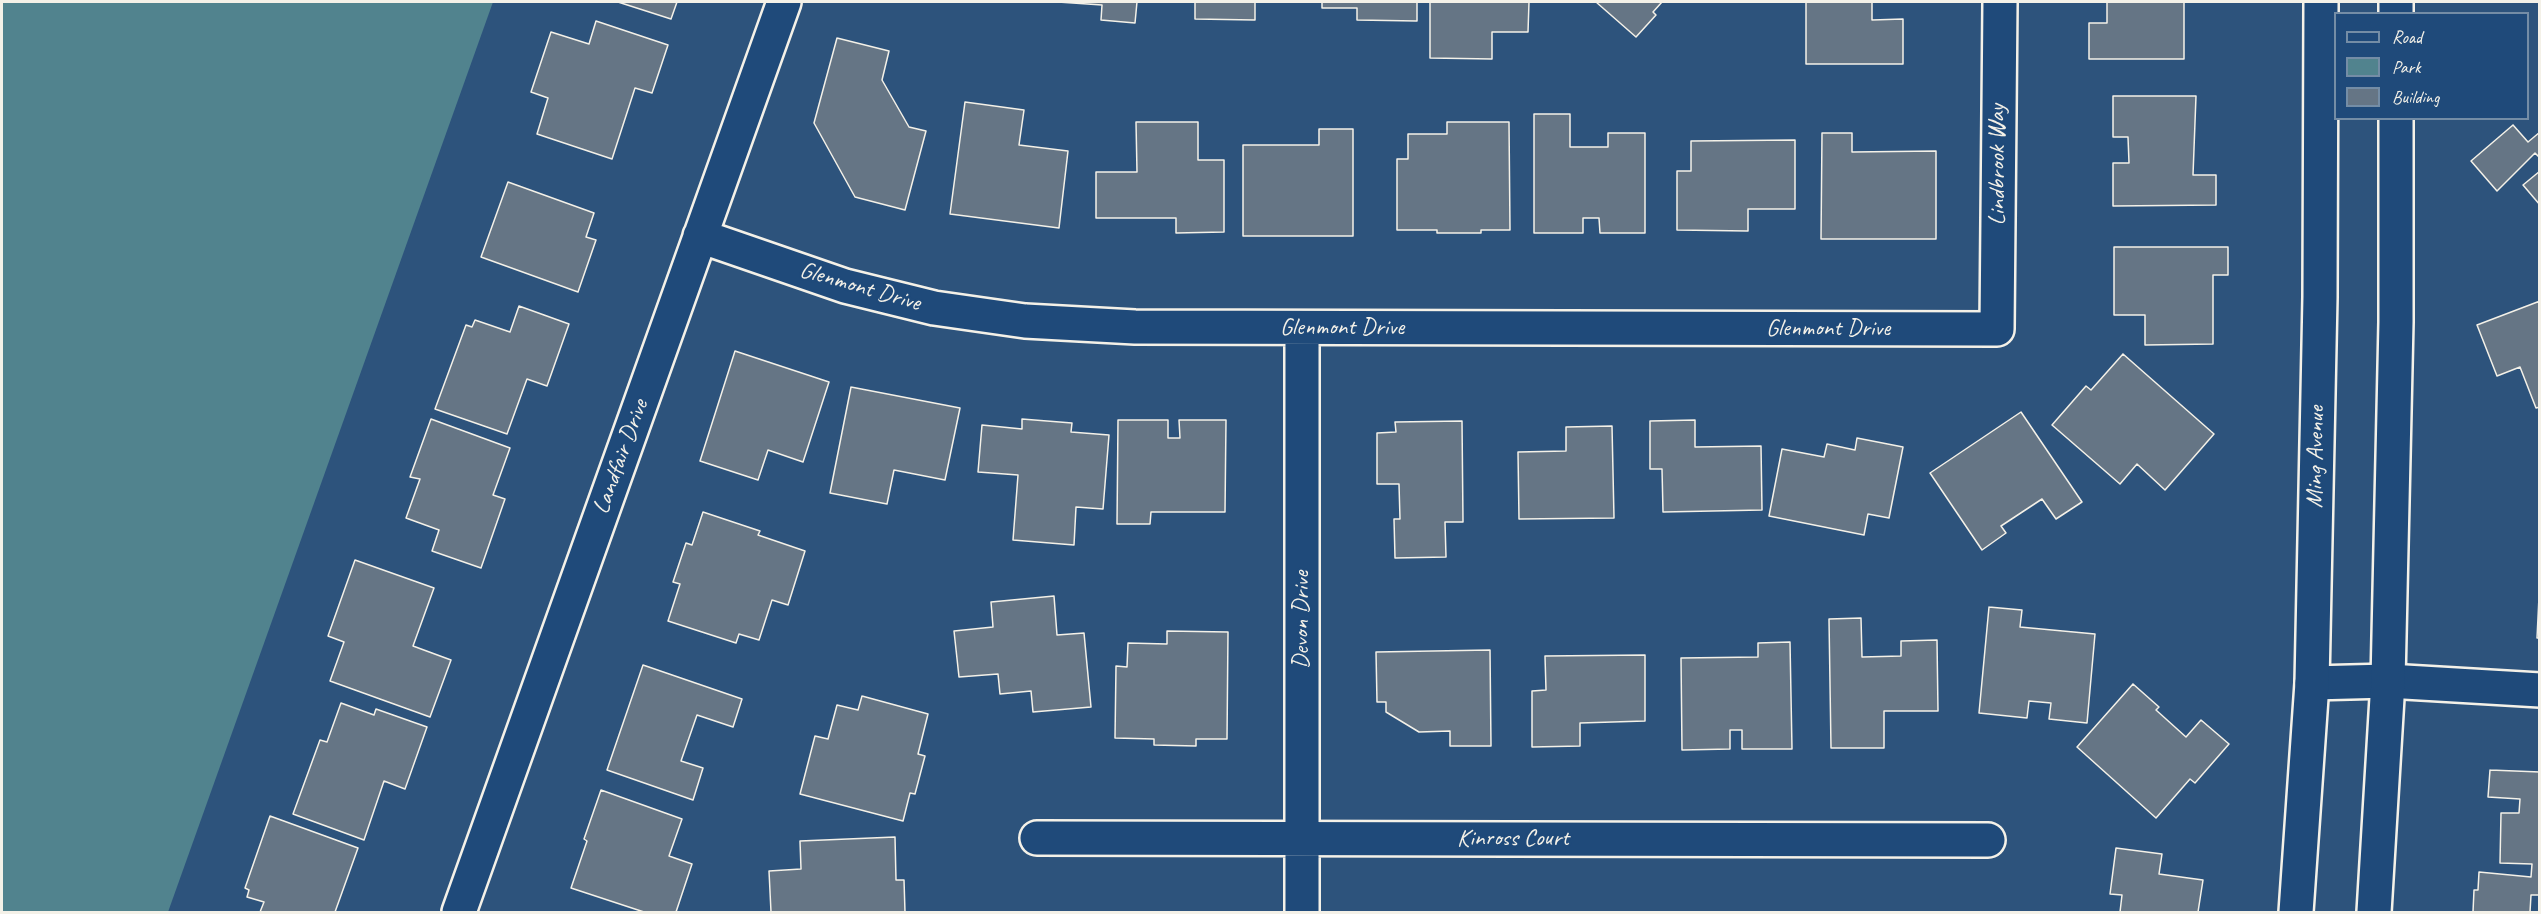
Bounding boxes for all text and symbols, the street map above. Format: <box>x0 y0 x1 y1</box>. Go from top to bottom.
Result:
legend <box>2334 12 2529 120</box>
text: Road <box>2392 26 2422 48</box>
text: Park <box>2392 56 2421 78</box>
text: Building <box>2392 86 2439 108</box>
street label: Lindbrook Way <box>1984 104 2012 226</box>
street label: Glenmont Drive <box>796 256 924 318</box>
street label: Glenmont Drive <box>1280 314 1404 342</box>
street label: Glenmont Drive <box>1766 315 1890 343</box>
street label: Landfair Drive <box>587 396 655 518</box>
street label: Ming Avenue <box>2301 406 2331 508</box>
street label: Devon Drive <box>1288 571 1316 669</box>
street label: Kinross Court <box>1457 825 1569 853</box>

